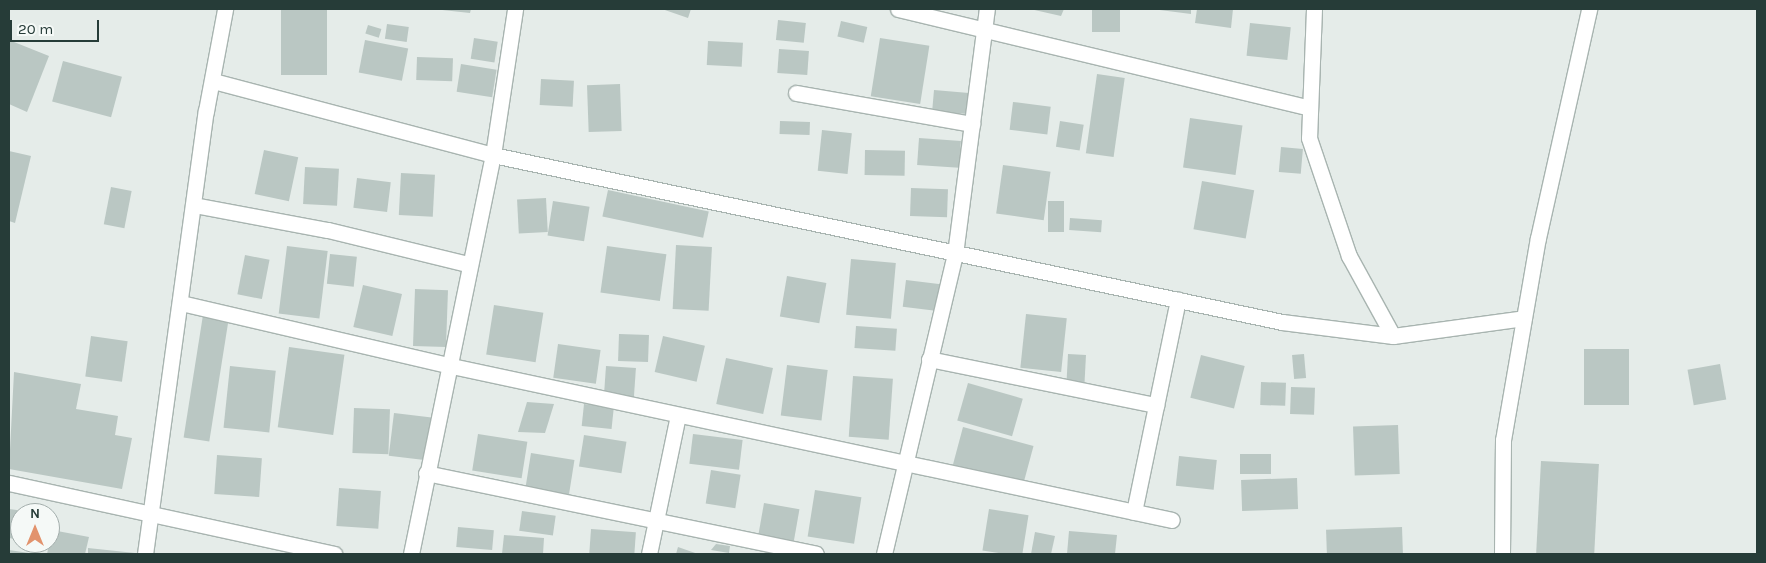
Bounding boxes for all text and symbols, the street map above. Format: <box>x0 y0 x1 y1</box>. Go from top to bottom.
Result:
scale bar <box>12 10 101 42</box>
text: 20 m <box>18 20 53 38</box>
north arrow <box>10 503 60 553</box>
text: N <box>30 505 40 522</box>

